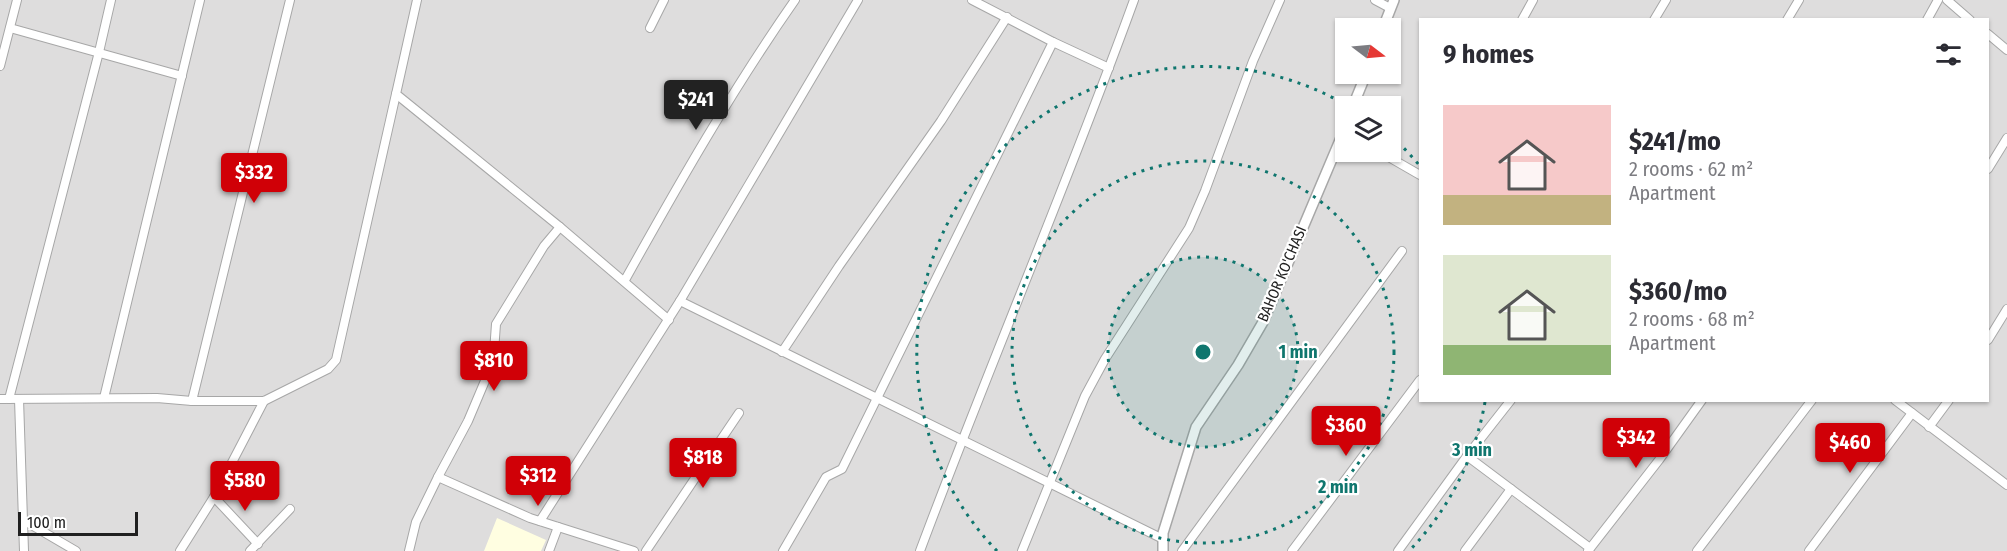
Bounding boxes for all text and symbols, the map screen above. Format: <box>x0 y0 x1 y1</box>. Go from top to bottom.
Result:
north arrow <box>1335 18 1401 84</box>
map controls <box>1335 18 1401 162</box>
icon: filters <box>1932 38 1965 71</box>
text: 9 homes <box>1443 39 1534 70</box>
pin: $241 <box>660 80 732 131</box>
text: $241 <box>678 87 714 111</box>
button: layers <box>1335 96 1401 162</box>
text: $241/mo <box>1629 126 1721 157</box>
icon: home <box>1491 129 1563 201</box>
pin: $332 <box>218 153 290 204</box>
text: 2 rooms · 62 m² <box>1629 157 1753 181</box>
text: $332 <box>235 160 273 184</box>
text: Apartment <box>1629 181 1716 205</box>
street label: BAHOR KO'CHASI <box>1254 223 1310 325</box>
text: $360/mo <box>1629 276 1727 307</box>
icon: home <box>1491 279 1563 351</box>
text: 2 rooms · 68 m² <box>1629 307 1755 331</box>
text: Apartment <box>1629 331 1716 355</box>
pin: $810 <box>458 341 530 392</box>
text: 1 min <box>1278 341 1318 363</box>
centre of rings <box>1193 342 1213 362</box>
text: $810 <box>474 348 514 372</box>
pin: $360 <box>1310 406 1382 457</box>
text: $360 <box>1326 413 1366 437</box>
pin: $342 <box>1600 418 1672 469</box>
pin: $460 <box>1814 423 1886 474</box>
text: $342 <box>1617 425 1655 449</box>
text: $460 <box>1829 430 1871 454</box>
pin: $818 <box>667 438 739 489</box>
text: 3 min <box>1451 439 1492 461</box>
text: $818 <box>683 445 723 469</box>
pin: $312 <box>502 456 574 507</box>
pin: $580 <box>209 461 281 512</box>
text: $312 <box>520 463 556 487</box>
text: $580 <box>224 468 266 492</box>
text: 2 min <box>1317 476 1358 498</box>
scale bar <box>18 509 138 536</box>
text: 100 m <box>27 513 66 532</box>

